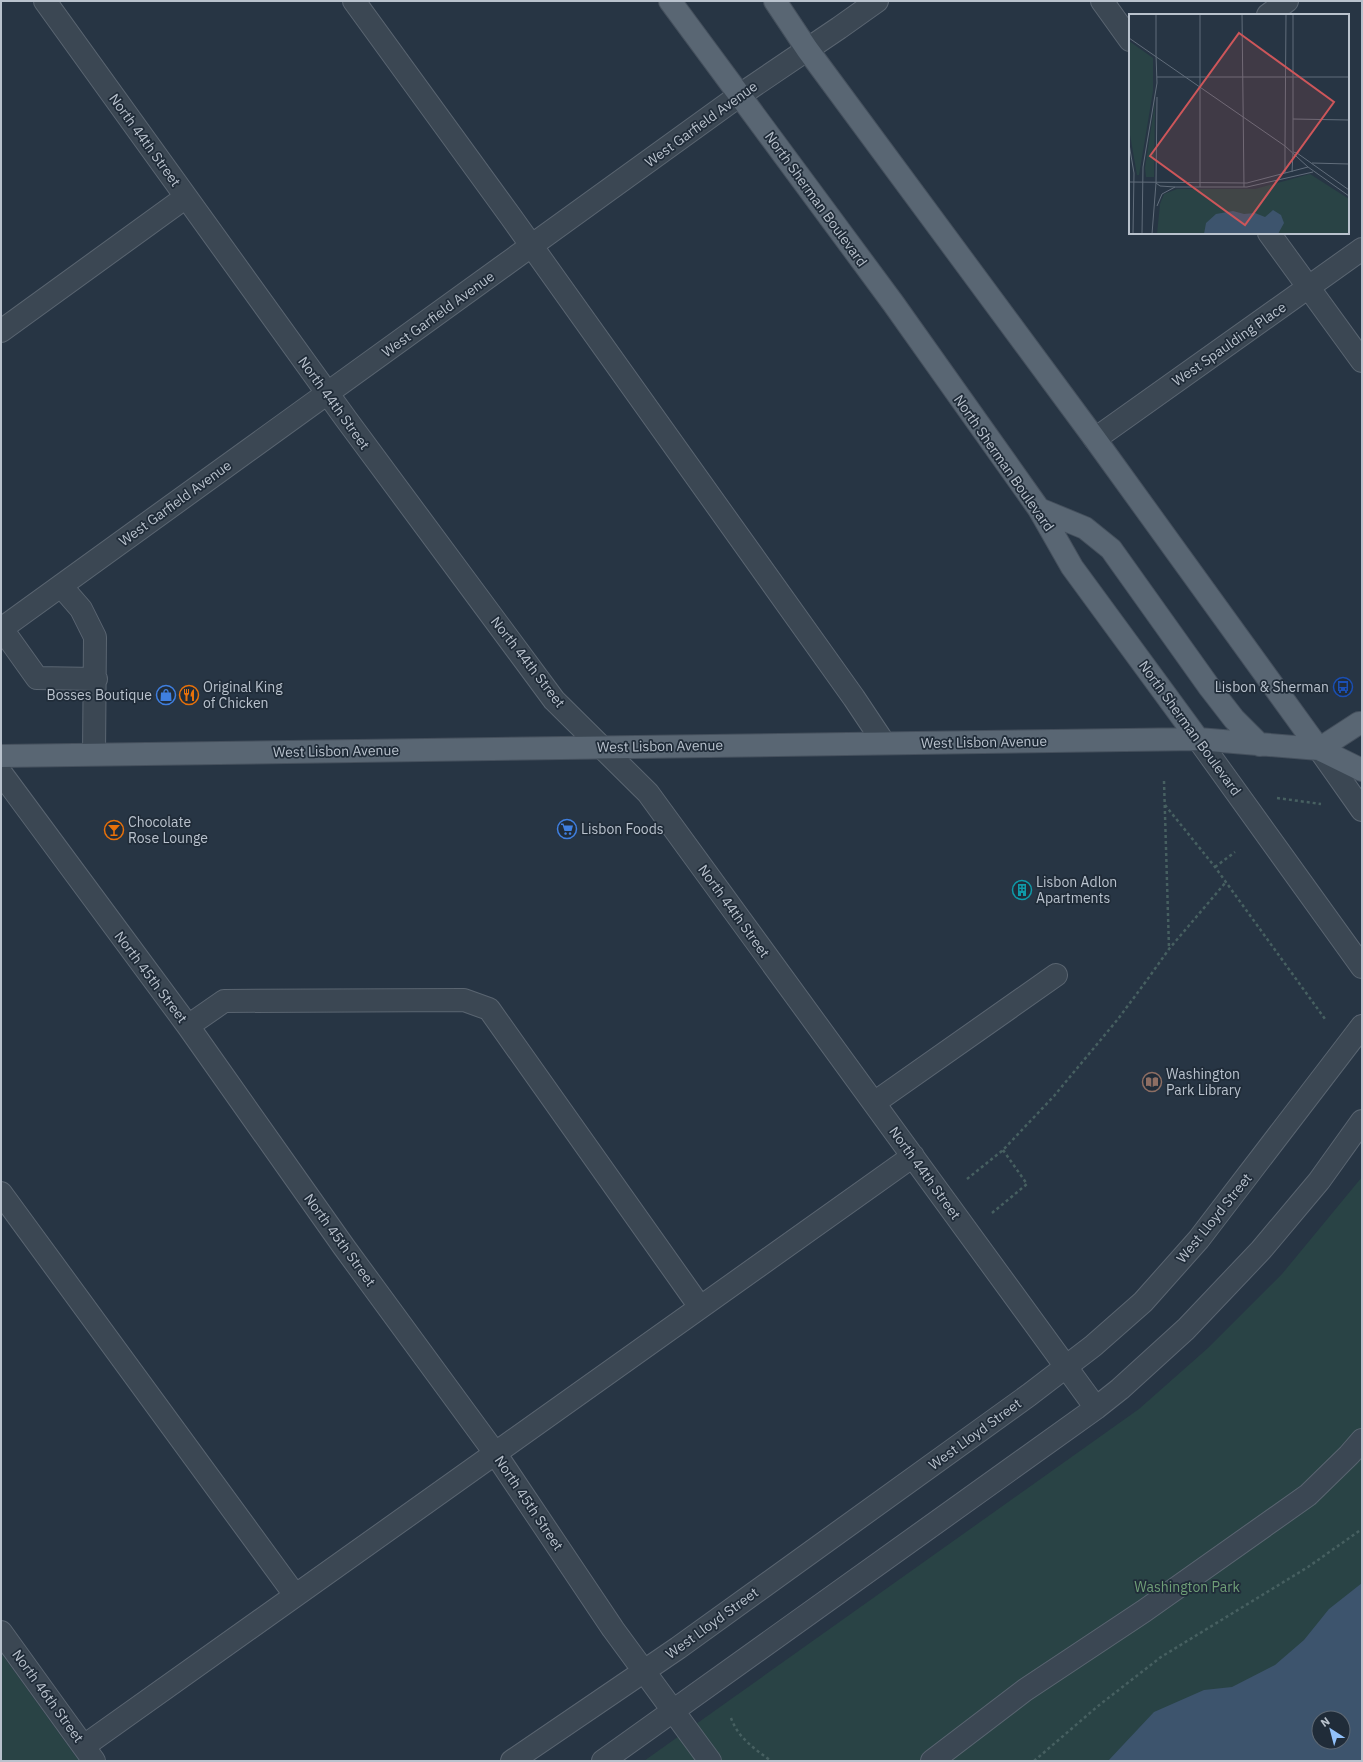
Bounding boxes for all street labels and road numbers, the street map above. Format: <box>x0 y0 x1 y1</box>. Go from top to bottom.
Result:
street label: West Garfield Avenue <box>641 77 761 171</box>
street label: North 44th Street <box>105 90 185 190</box>
street label: North Sherman Boulevard <box>761 128 871 270</box>
street label: West Garfield Avenue <box>378 267 498 361</box>
street label: West Spaulding Place <box>1169 298 1290 390</box>
street label: North 44th Street <box>294 353 374 453</box>
street label: North Sherman Boulevard <box>950 391 1058 535</box>
street label: West Garfield Avenue <box>115 456 235 550</box>
street label: North 44th Street <box>487 613 569 711</box>
street label: North Sherman Boulevard <box>1135 657 1245 799</box>
street label: West Lisbon Avenue <box>921 732 1048 752</box>
street label: West Lisbon Avenue <box>597 736 724 756</box>
street label: West Lisbon Avenue <box>273 741 400 761</box>
street label: North 44th Street <box>694 861 774 961</box>
street label: North 45th Street <box>111 927 191 1027</box>
street label: North 44th Street <box>885 1123 965 1223</box>
street label: West Lloyd Street <box>1172 1169 1256 1266</box>
street label: North 45th Street <box>300 1190 380 1290</box>
street label: West Lloyd Street <box>925 1394 1025 1474</box>
street label: North 45th Street <box>491 1452 567 1554</box>
street label: West Lloyd Street <box>662 1583 762 1663</box>
street label: North 46th Street <box>8 1646 88 1746</box>

